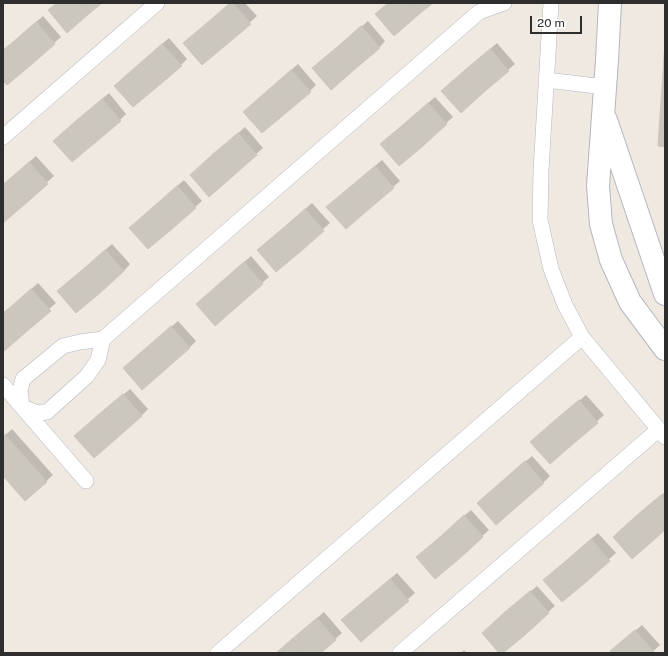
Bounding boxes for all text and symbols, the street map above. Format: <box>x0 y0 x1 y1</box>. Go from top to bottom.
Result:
scale bar <box>532 8 584 34</box>
text: 20 m <box>537 16 565 30</box>

